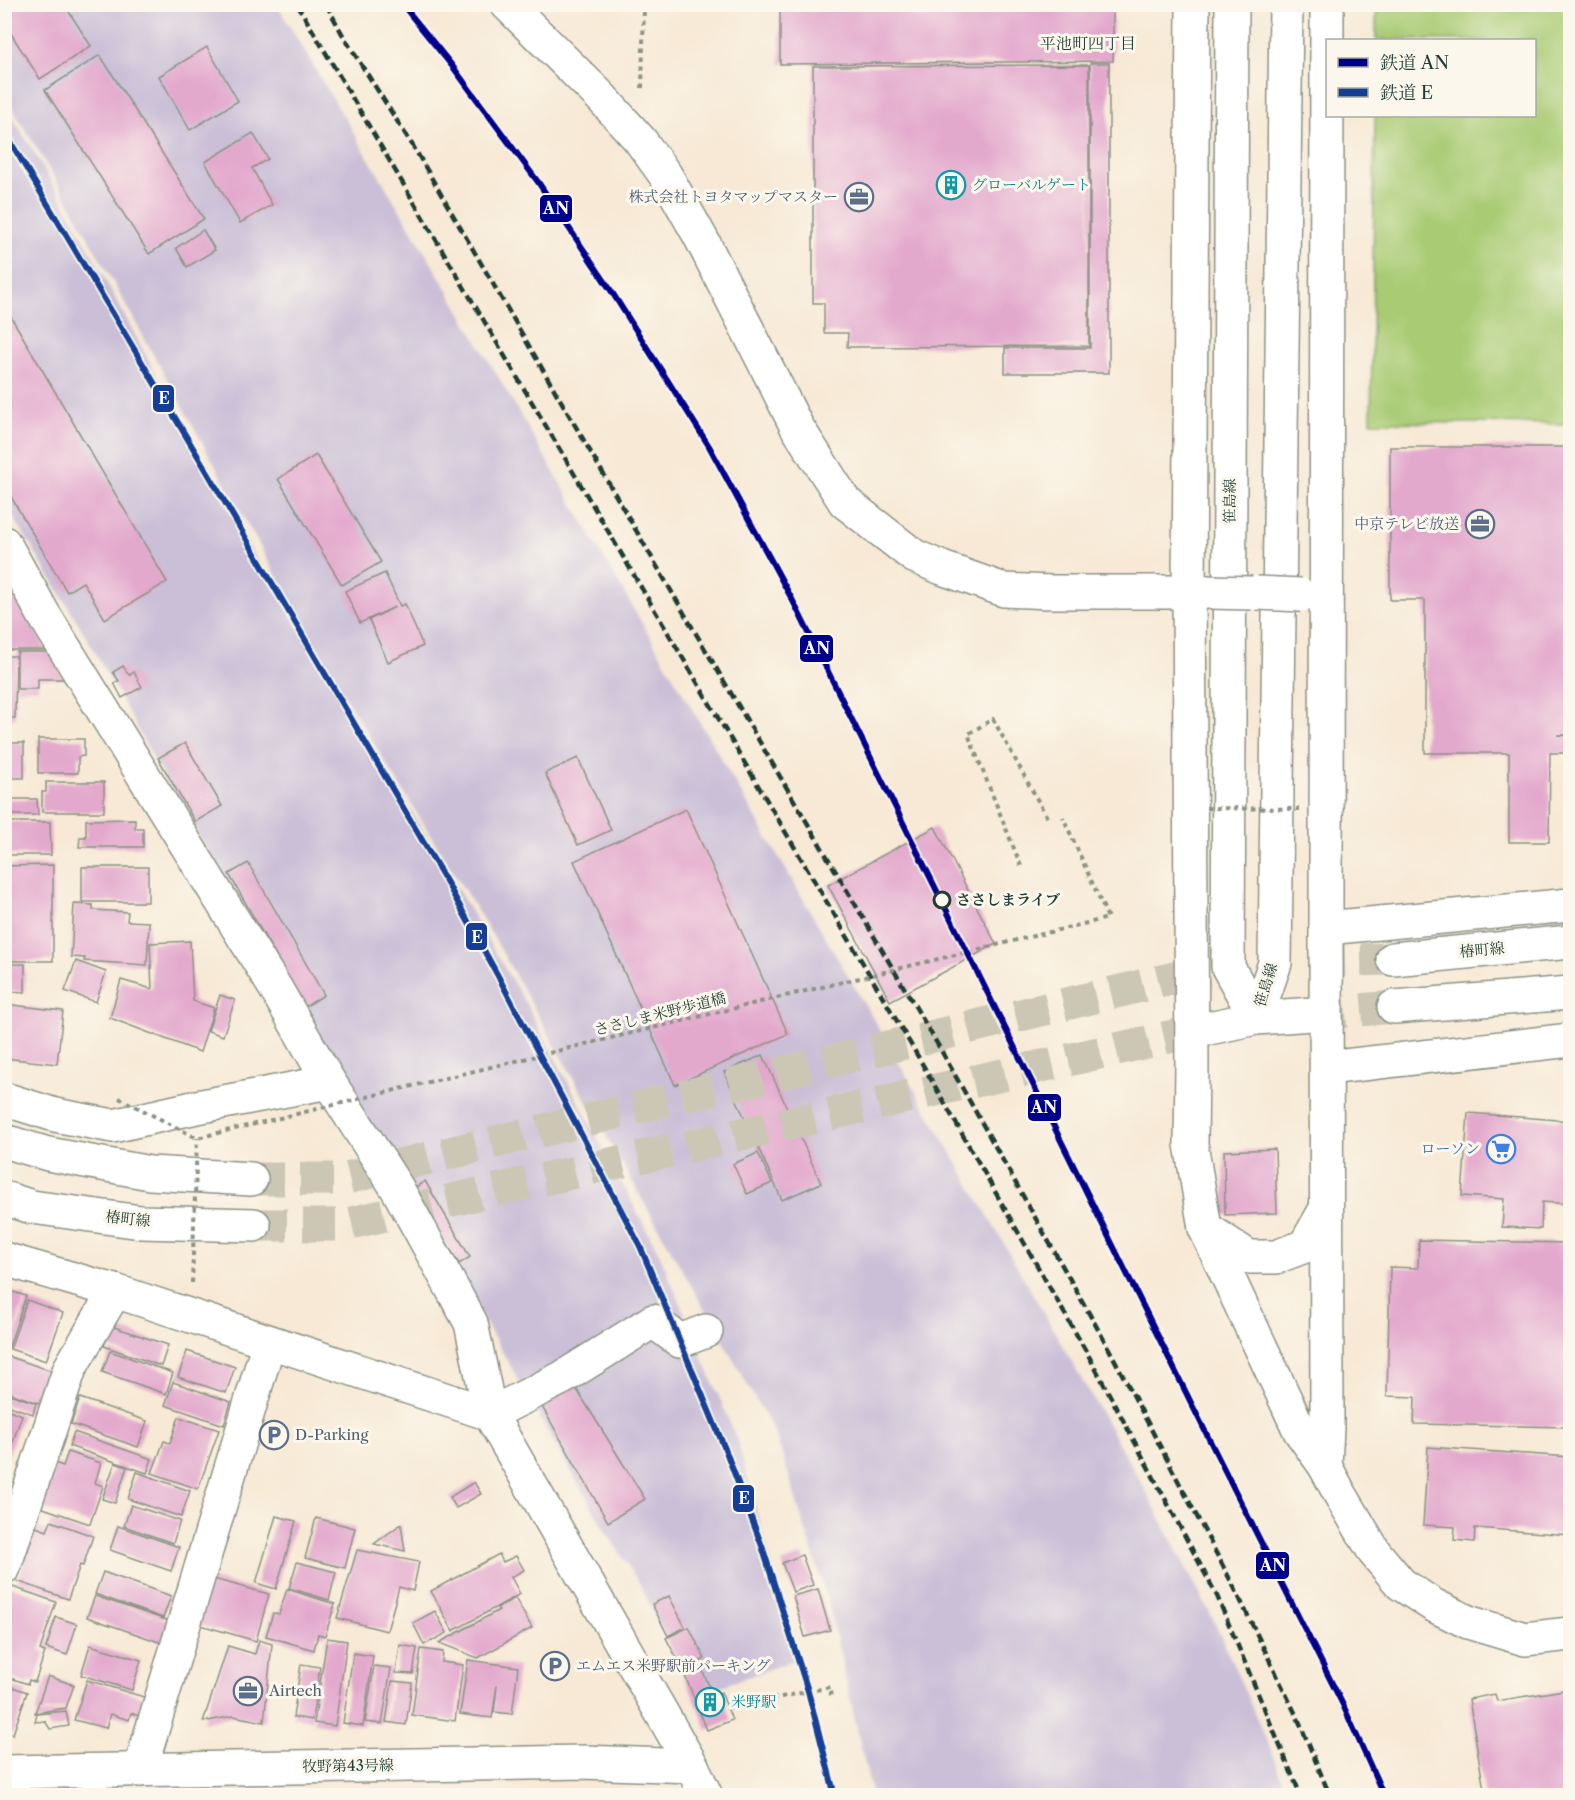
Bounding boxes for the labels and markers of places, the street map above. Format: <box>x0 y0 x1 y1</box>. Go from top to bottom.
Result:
building icon: グローバルゲート <box>935 169 967 201</box>
place label: グローバルゲート <box>972 175 1091 194</box>
office icon: 株式会社トヨタマップマスター <box>843 181 875 213</box>
place label: 株式会社トヨタマップマスター <box>629 187 838 206</box>
office icon: 中京テレビ放送 <box>1464 508 1496 540</box>
place label: 中京テレビ放送 <box>1354 514 1459 533</box>
place label: ささしまライブ <box>956 890 1060 909</box>
marker: ささしまライブ <box>933 891 951 909</box>
supermarket icon: ローソン <box>1485 1133 1517 1165</box>
place label: ローソン <box>1421 1139 1480 1158</box>
parking icon: D-Parking <box>258 1419 290 1451</box>
place label: D-Parking <box>295 1425 368 1444</box>
parking icon: エムエス米野駅前パーキング <box>539 1650 571 1682</box>
place label: エムエス米野駅前パーキング <box>576 1656 771 1675</box>
office icon: Airtech <box>232 1675 264 1707</box>
place label: Airtech <box>268 1681 323 1700</box>
building icon: 米野駅 <box>694 1686 726 1718</box>
place label: 米野駅 <box>731 1692 776 1711</box>

